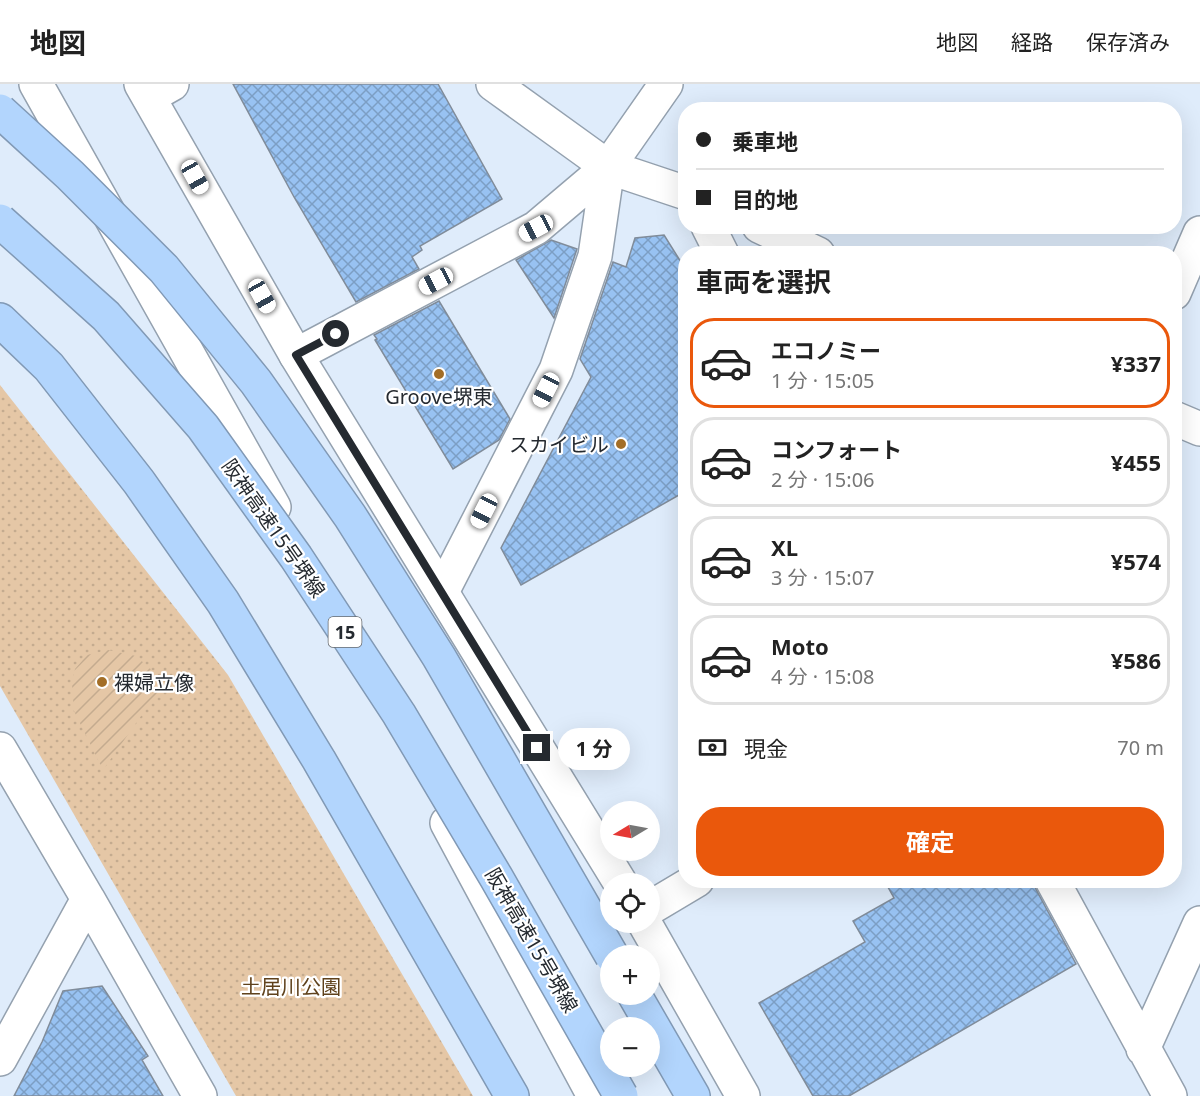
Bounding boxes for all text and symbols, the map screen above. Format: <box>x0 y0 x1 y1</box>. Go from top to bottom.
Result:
text: 地図 <box>30 23 86 61</box>
text: 地図 <box>936 28 978 56</box>
text: 経路 <box>1011 28 1053 56</box>
text: 保存済み <box>1086 28 1170 56</box>
text: 乗車地 <box>732 126 798 156</box>
car <box>178 157 212 197</box>
text: 目的地 <box>732 184 798 214</box>
car <box>516 212 556 244</box>
text: 車両を選択 <box>696 263 831 300</box>
car <box>416 265 456 297</box>
car <box>245 276 279 316</box>
route start <box>322 320 349 347</box>
text: エコノミー <box>771 335 881 365</box>
icon: car <box>699 336 753 390</box>
text: ¥337 <box>1111 348 1161 378</box>
marker: Groove堺東 <box>432 367 446 381</box>
text: 1 分 · 15:05 <box>771 367 875 394</box>
car <box>530 370 562 410</box>
place label: Groove堺東 <box>385 383 493 410</box>
place label: スカイビル <box>509 431 609 458</box>
text: コンフォート <box>771 434 902 464</box>
icon: car <box>699 435 753 489</box>
marker: スカイビル <box>614 437 628 451</box>
text: ¥455 <box>1111 447 1161 477</box>
street label: 阪神高速15号堺線 <box>216 454 332 602</box>
text: 2 分 · 15:06 <box>771 466 875 493</box>
car <box>468 491 500 531</box>
text: XL <box>771 532 798 562</box>
icon: car <box>699 534 753 588</box>
text: ¥574 <box>1111 546 1161 576</box>
text: 3 分 · 15:07 <box>771 564 875 591</box>
road number: 15 <box>328 617 362 647</box>
text: Moto <box>771 631 829 661</box>
icon: car <box>699 633 753 687</box>
text: ¥586 <box>1111 645 1161 675</box>
text: 4 分 · 15:08 <box>771 663 875 690</box>
place label: 裸婦立像 <box>114 669 194 696</box>
marker: 裸婦立像 <box>95 675 109 689</box>
callout: 1 分 <box>558 727 630 769</box>
icon: cash <box>696 731 729 764</box>
text: 現金 <box>744 733 788 763</box>
route end <box>523 734 550 761</box>
text: 70 m <box>1117 734 1164 761</box>
text: 1 分 <box>576 735 612 762</box>
north arrow <box>600 801 660 861</box>
map controls <box>600 801 660 1077</box>
button: 確定 <box>696 807 1164 876</box>
street label: 阪神高速15号堺線 <box>480 863 584 1017</box>
button: locate <box>600 873 660 933</box>
button: + <box>600 945 660 1005</box>
park label: 土居川公園 <box>241 973 341 1000</box>
button: − <box>600 1017 660 1077</box>

